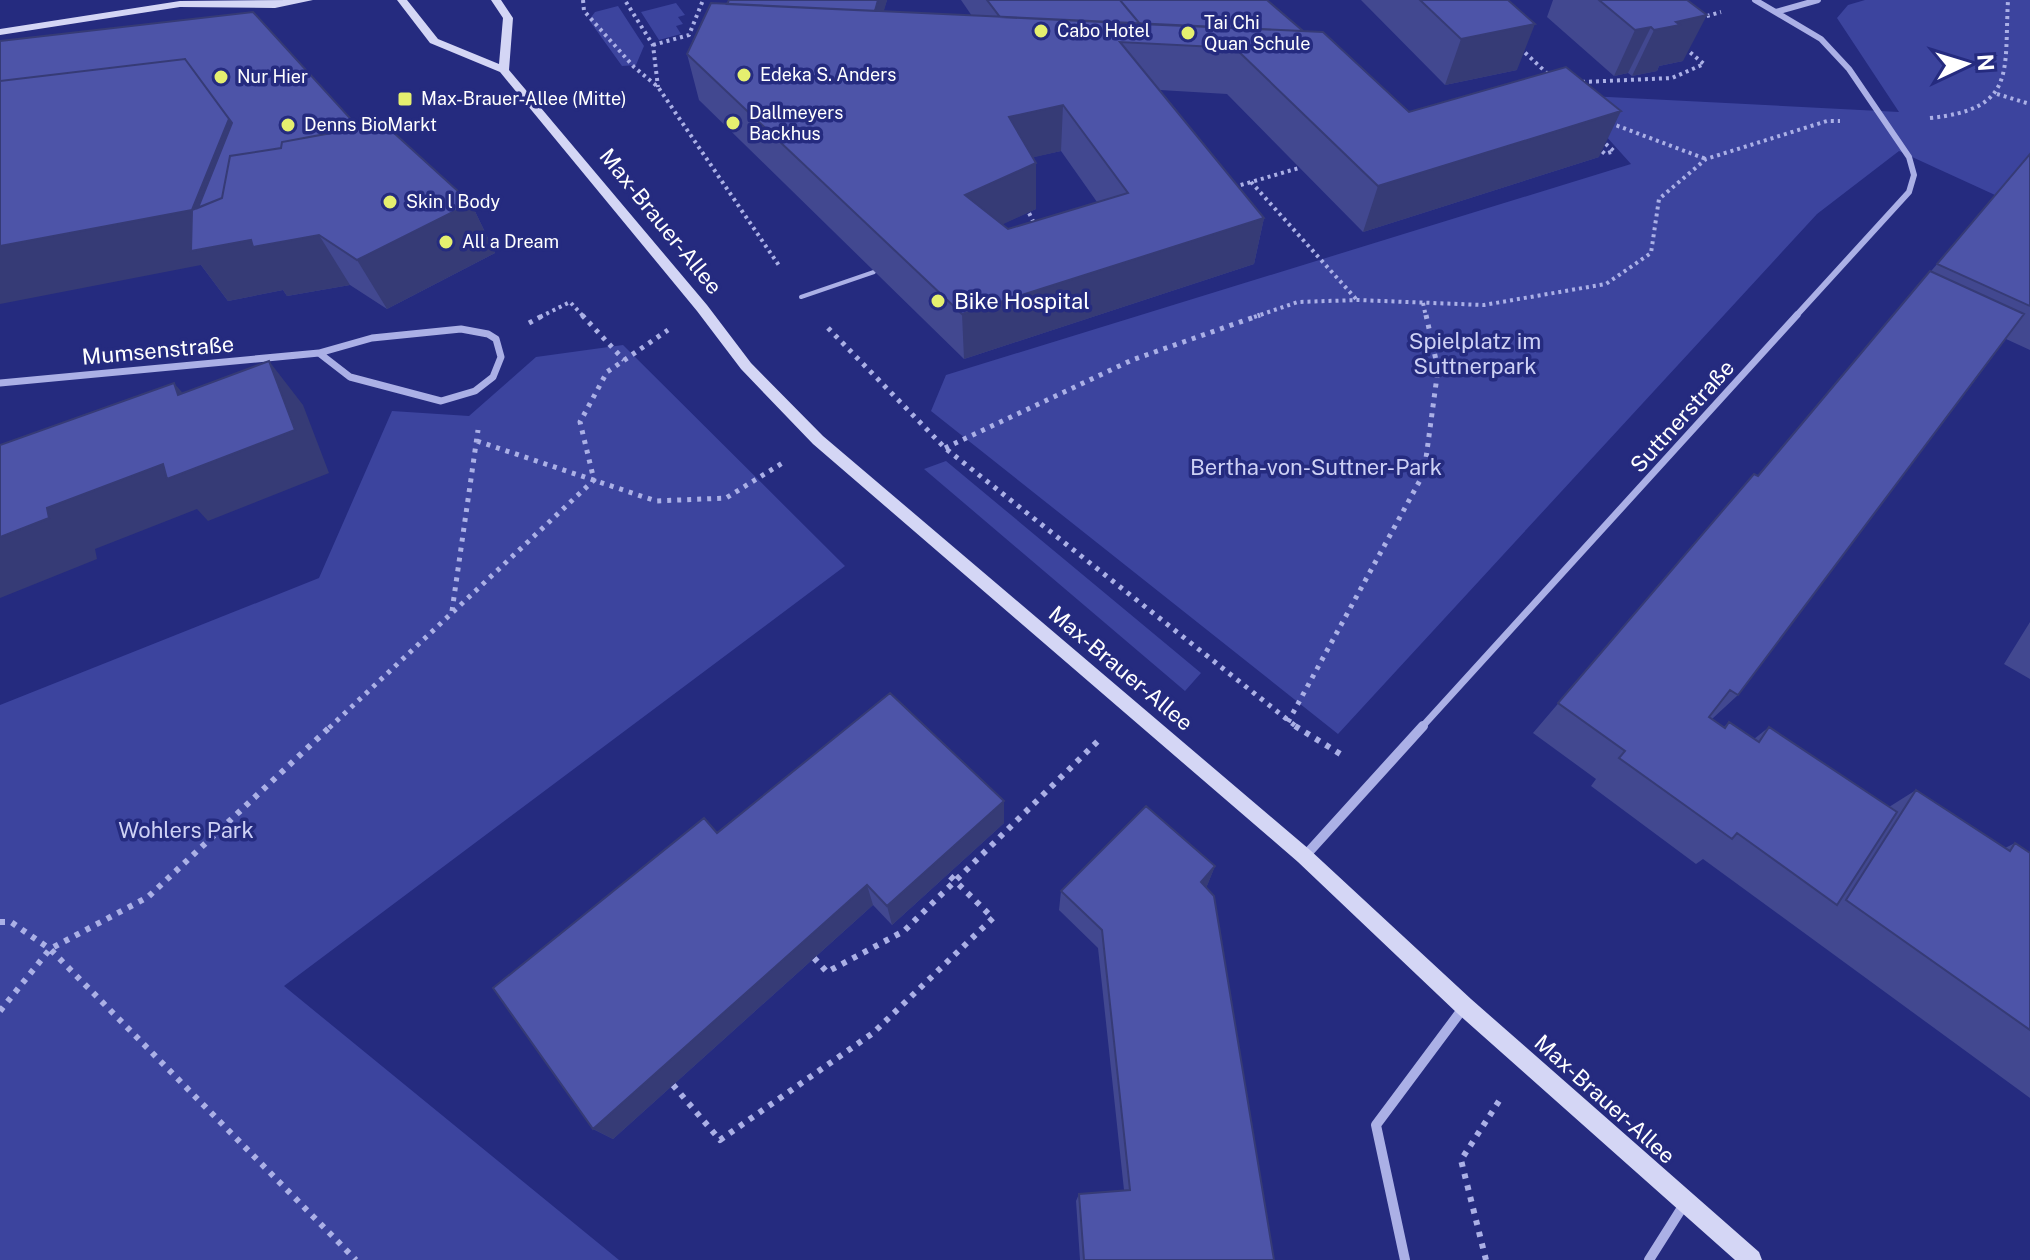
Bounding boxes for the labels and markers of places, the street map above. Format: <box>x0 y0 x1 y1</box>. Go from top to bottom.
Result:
place label: Tai Chi Quan Schule <box>1204 12 1310 54</box>
place label: Cabo Hotel <box>1057 20 1150 41</box>
marker: Cabo Hotel <box>1032 22 1050 40</box>
marker: Tai Chi Quan Schule <box>1179 24 1197 42</box>
place label: Edeka S. Anders <box>760 64 896 85</box>
place label: Nur Hier <box>237 66 308 87</box>
marker: Edeka S. Anders <box>735 66 753 84</box>
marker: Nur Hier <box>212 68 230 86</box>
place label: Max-Brauer-Allee (Mitte) <box>421 88 627 109</box>
marker: Max-Brauer-Allee (Mitte) <box>396 90 414 108</box>
place label: Dallmeyers Backhus <box>749 102 843 144</box>
place label: Denns BioMarkt <box>304 114 437 135</box>
marker: Dallmeyers Backhus <box>724 114 742 132</box>
marker: Denns BioMarkt <box>279 116 297 134</box>
place label: Skin l Body <box>406 191 500 212</box>
marker: Skin l Body <box>381 193 399 211</box>
place label: All a Dream <box>462 231 559 252</box>
marker: All a Dream <box>437 233 455 251</box>
place label: Bike Hospital <box>954 288 1090 314</box>
marker: Bike Hospital <box>929 292 947 310</box>

